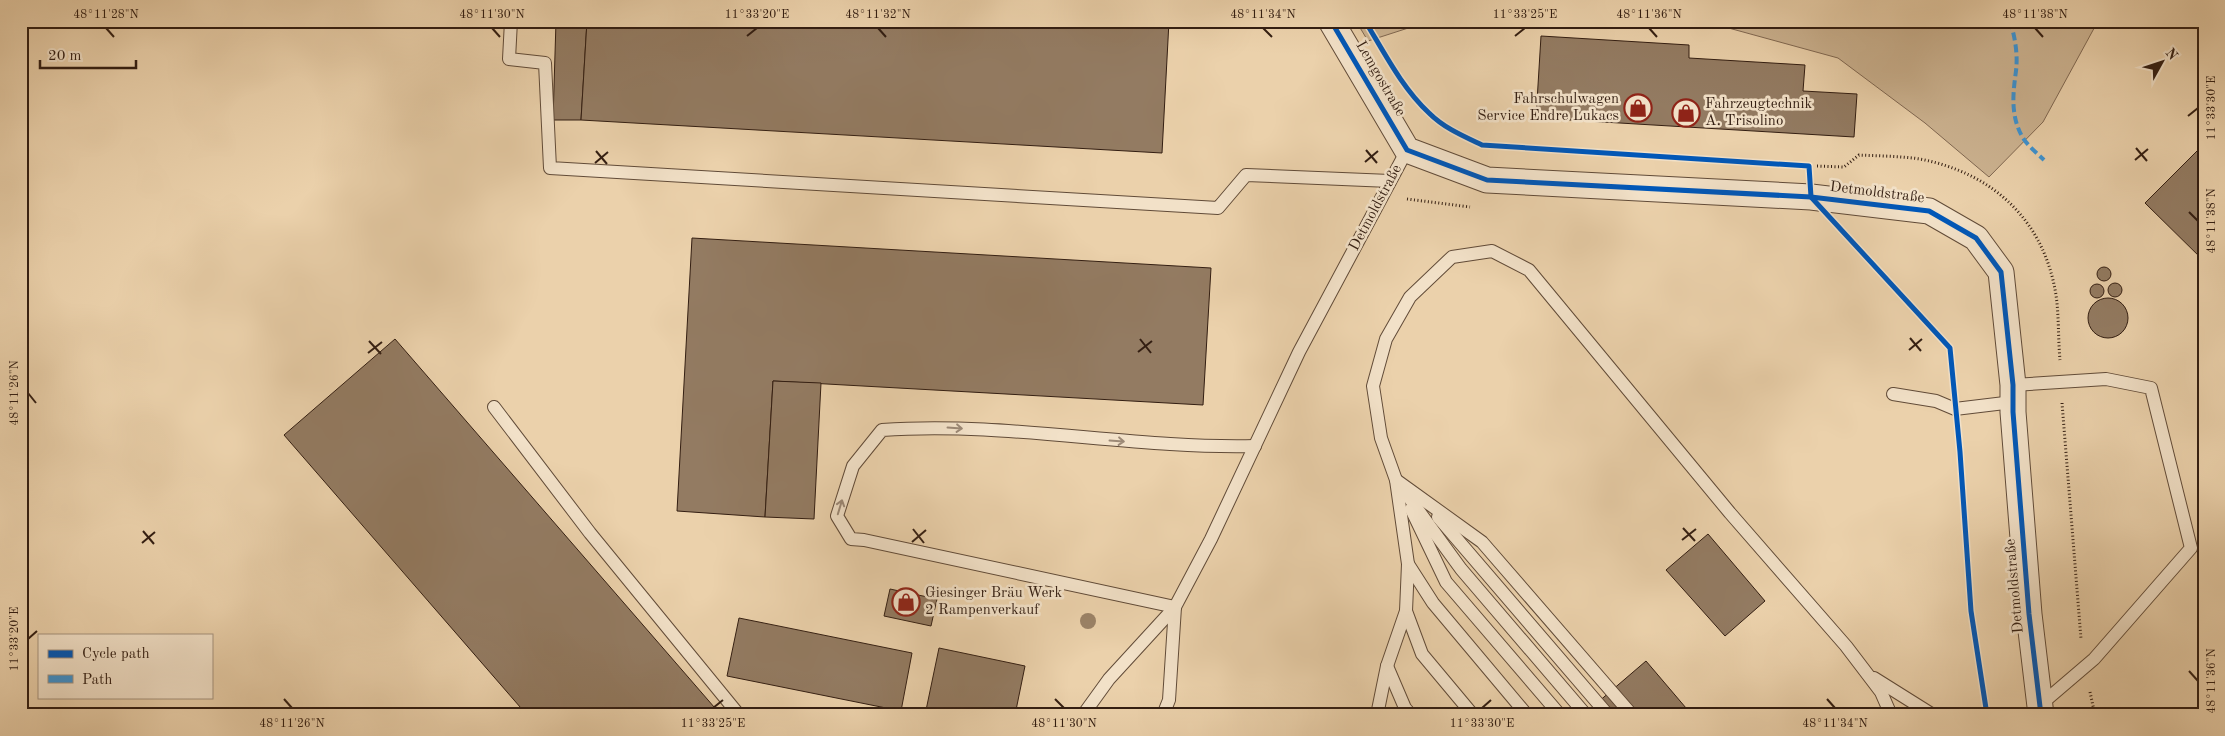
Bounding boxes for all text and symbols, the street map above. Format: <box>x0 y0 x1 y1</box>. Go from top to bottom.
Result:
text: 11°33'25"E <box>1493 8 1557 21</box>
text: 48°11'28"N <box>73 9 139 21</box>
text: 48°11'30"N <box>459 9 525 21</box>
text: 11°33'20"E <box>725 9 789 21</box>
text: 48°11'32"N <box>845 9 911 21</box>
text: 48°11'34"N <box>1230 9 1296 21</box>
text: 48°11'36"N <box>1616 9 1682 21</box>
text: 48°11'38"N <box>2002 9 2068 21</box>
scale bar <box>40 38 136 70</box>
north arrow <box>2138 38 2188 88</box>
street label: Lemgostraße <box>1352 39 1408 119</box>
text: N <box>2162 46 2180 63</box>
text: 20 m <box>48 49 82 64</box>
text: 11°33'30"E <box>2206 76 2218 140</box>
place label: Fahrschulwagen Service Endre Lukacs <box>1477 92 1619 124</box>
shop icon: Fahrschulwagen Service Endre Lukacs <box>1623 93 1653 123</box>
place label: Fahrzeugtechnik A. Trisolino <box>1705 97 1813 129</box>
shop icon: Fahrzeugtechnik A. Trisolino <box>1671 98 1701 128</box>
street label: Detmoldstraße <box>1347 162 1405 254</box>
street label: Detmoldstraße <box>1829 180 1925 206</box>
text: 48°11'38"N <box>2206 188 2218 254</box>
text: 48°11'26"N <box>9 360 21 426</box>
one-way arrow <box>946 424 962 433</box>
one-way arrow <box>1108 436 1124 445</box>
one-way arrow <box>836 500 846 516</box>
street label: Detmoldstraße <box>2003 538 2027 634</box>
place label: Giesinger Bräu Werk 2 Rampenverkauf <box>925 586 1063 618</box>
shop icon: Giesinger Bräu Werk 2 Rampenverkauf <box>891 587 921 617</box>
text: 11°33'20"E <box>9 607 21 671</box>
legend <box>38 634 212 698</box>
text: Cycle path <box>82 647 150 662</box>
text: 48°11'36"N <box>2206 648 2218 714</box>
text: Path <box>82 673 112 688</box>
text: 11°33'25"E <box>681 717 745 730</box>
text: 48°11'26"N <box>259 718 325 730</box>
text: 48°11'30"N <box>1031 718 1097 730</box>
text: 11°33'30"E <box>1450 718 1514 730</box>
text: 48°11'34"N <box>1802 718 1868 730</box>

